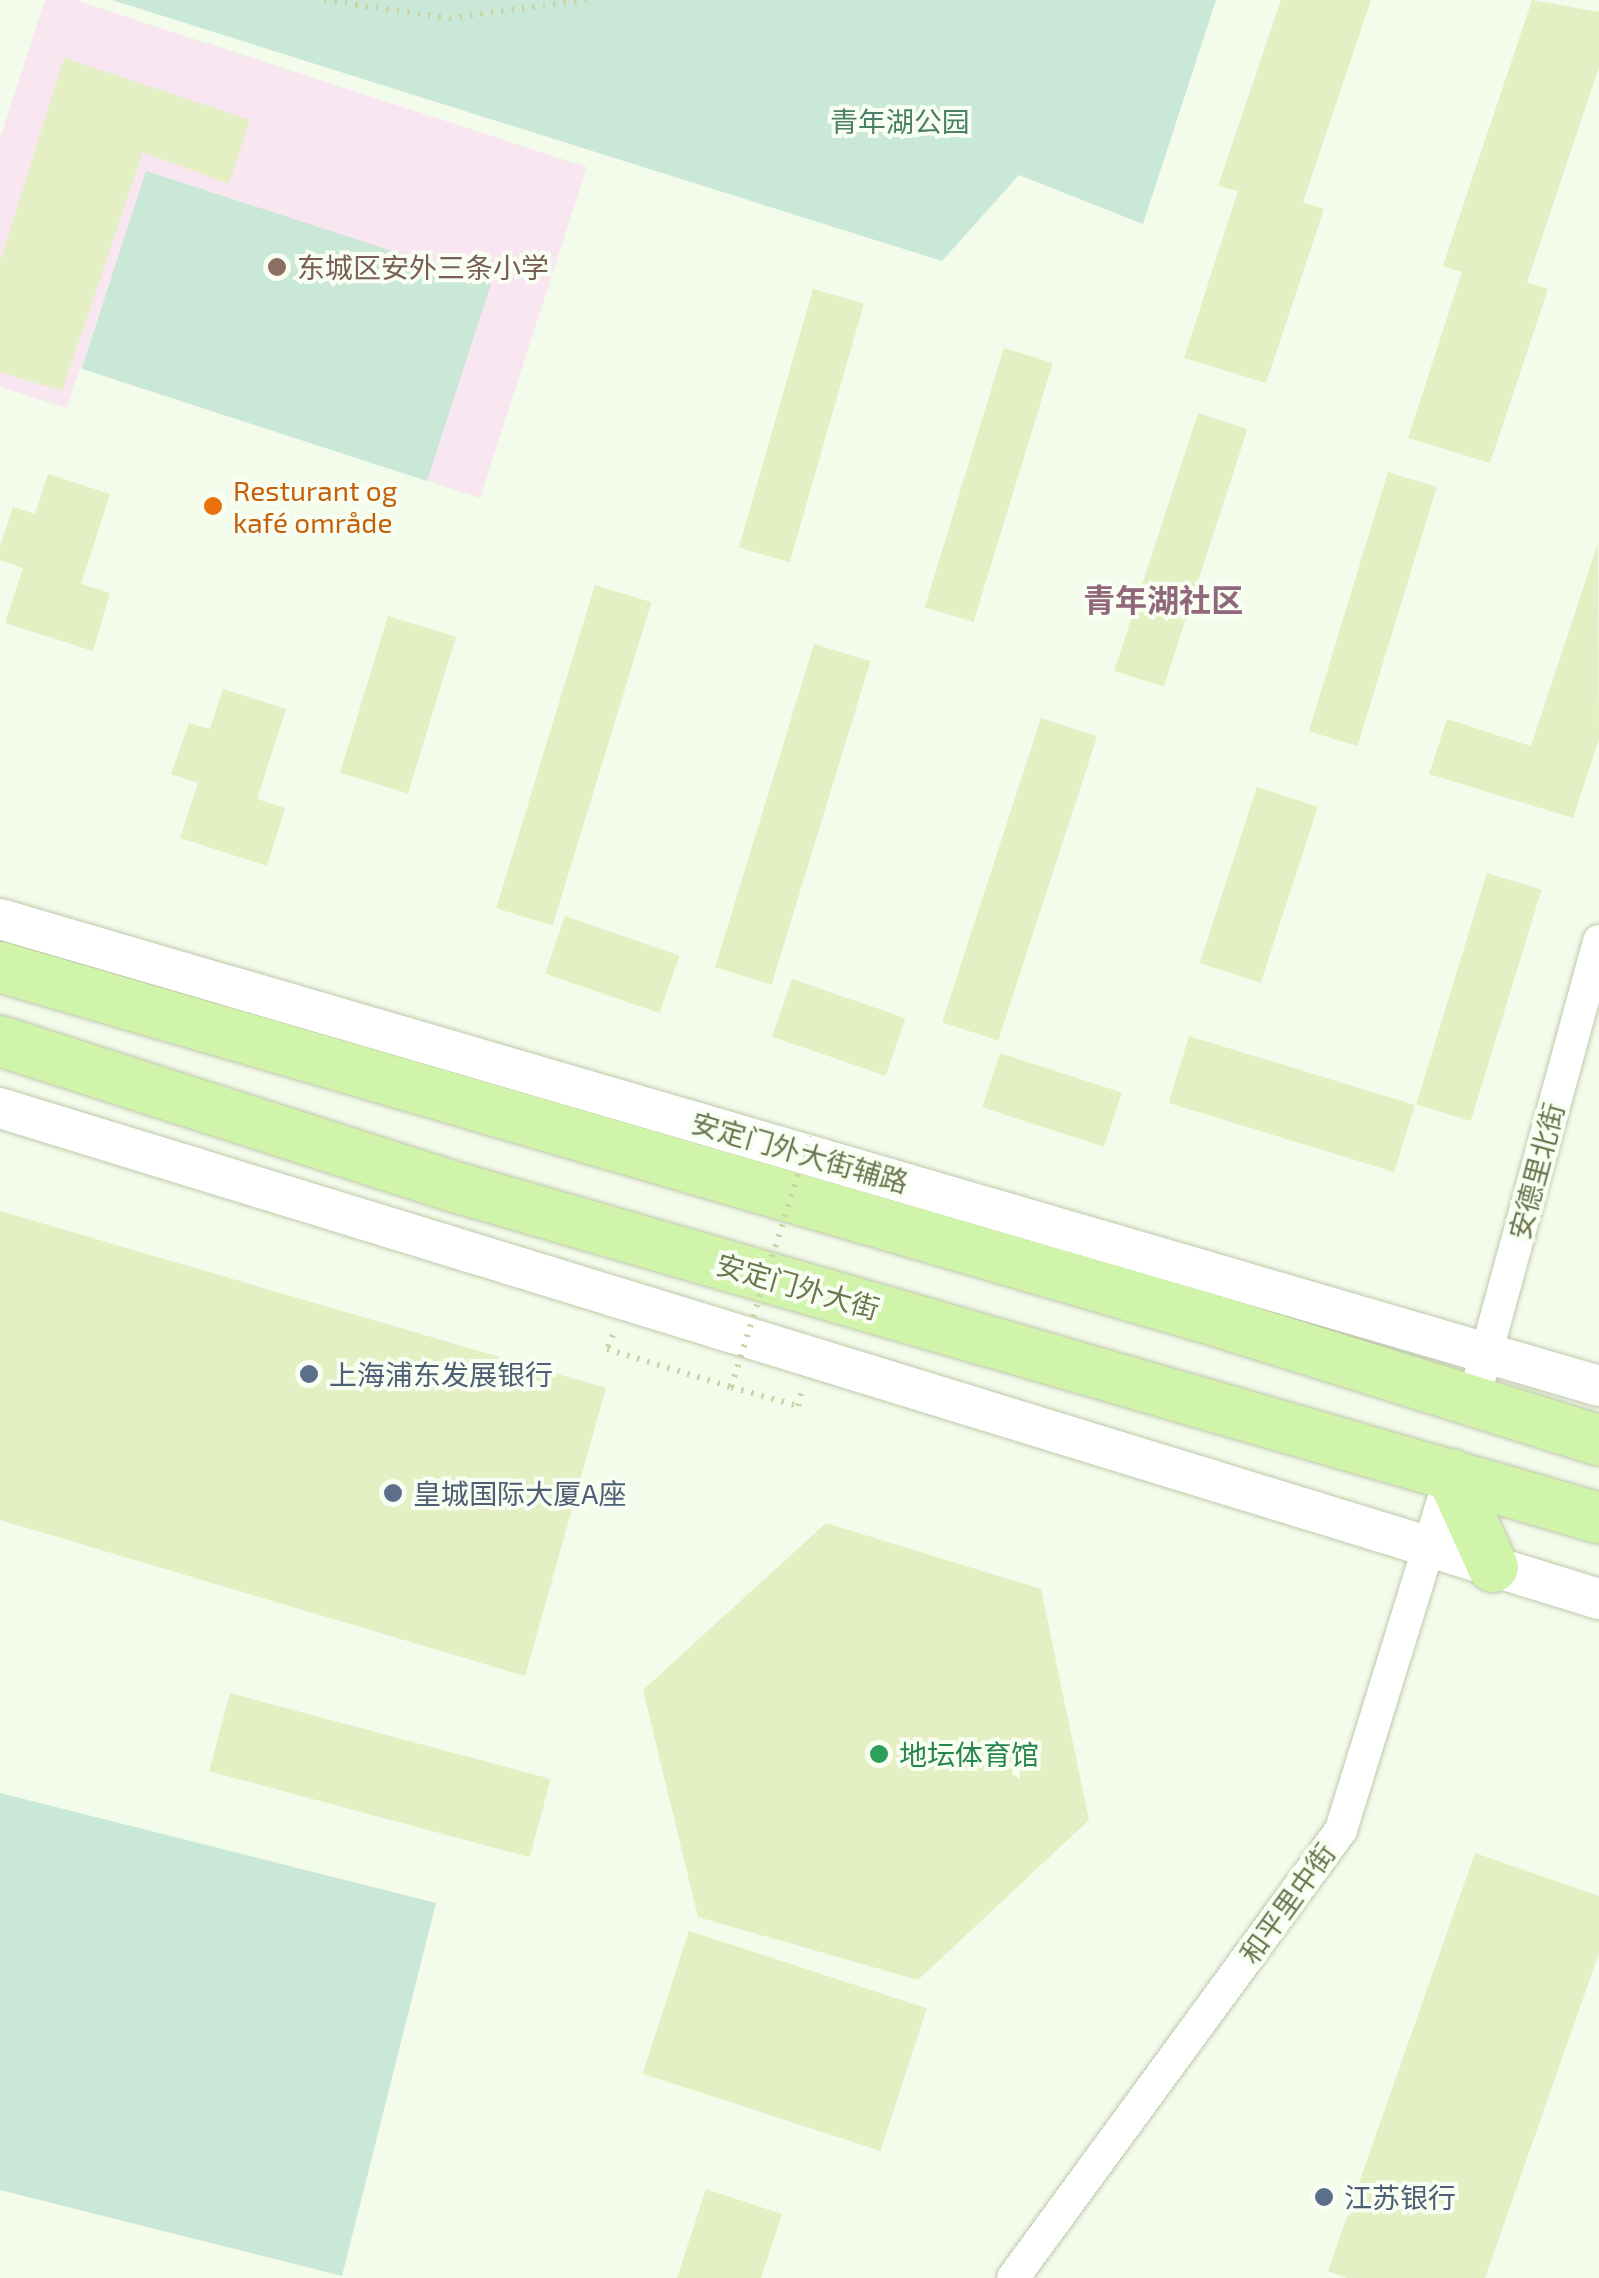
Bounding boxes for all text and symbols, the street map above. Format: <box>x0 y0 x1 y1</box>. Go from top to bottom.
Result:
park label: 青年湖公园 <box>830 104 970 138</box>
place label: 东城区安外三条小学 <box>297 250 549 284</box>
marker: 东城区安外三条小学 <box>266 256 288 278</box>
place label: Resturant og kafé område <box>233 473 397 539</box>
marker: Resturant og kafé område <box>202 495 224 517</box>
district label: 青年湖社区 <box>1083 580 1243 618</box>
street label: 安德里北街 <box>1502 1099 1570 1243</box>
street label: 安定门外大街辅路 <box>688 1105 912 1199</box>
street label: 安定门外大街 <box>713 1247 883 1325</box>
place label: 上海浦东发展银行 <box>329 1357 553 1391</box>
marker: 上海浦东发展银行 <box>298 1363 320 1385</box>
place label: 皇城国际大厦A座 <box>413 1476 626 1510</box>
marker: 皇城国际大厦A座 <box>382 1482 404 1504</box>
place label: 地坛体育馆 <box>899 1737 1039 1771</box>
marker: 地坛体育馆 <box>868 1743 890 1765</box>
street label: 和平里中街 <box>1232 1836 1342 1970</box>
place label: 江苏银行 <box>1344 2180 1456 2214</box>
marker: 江苏银行 <box>1313 2186 1335 2208</box>

